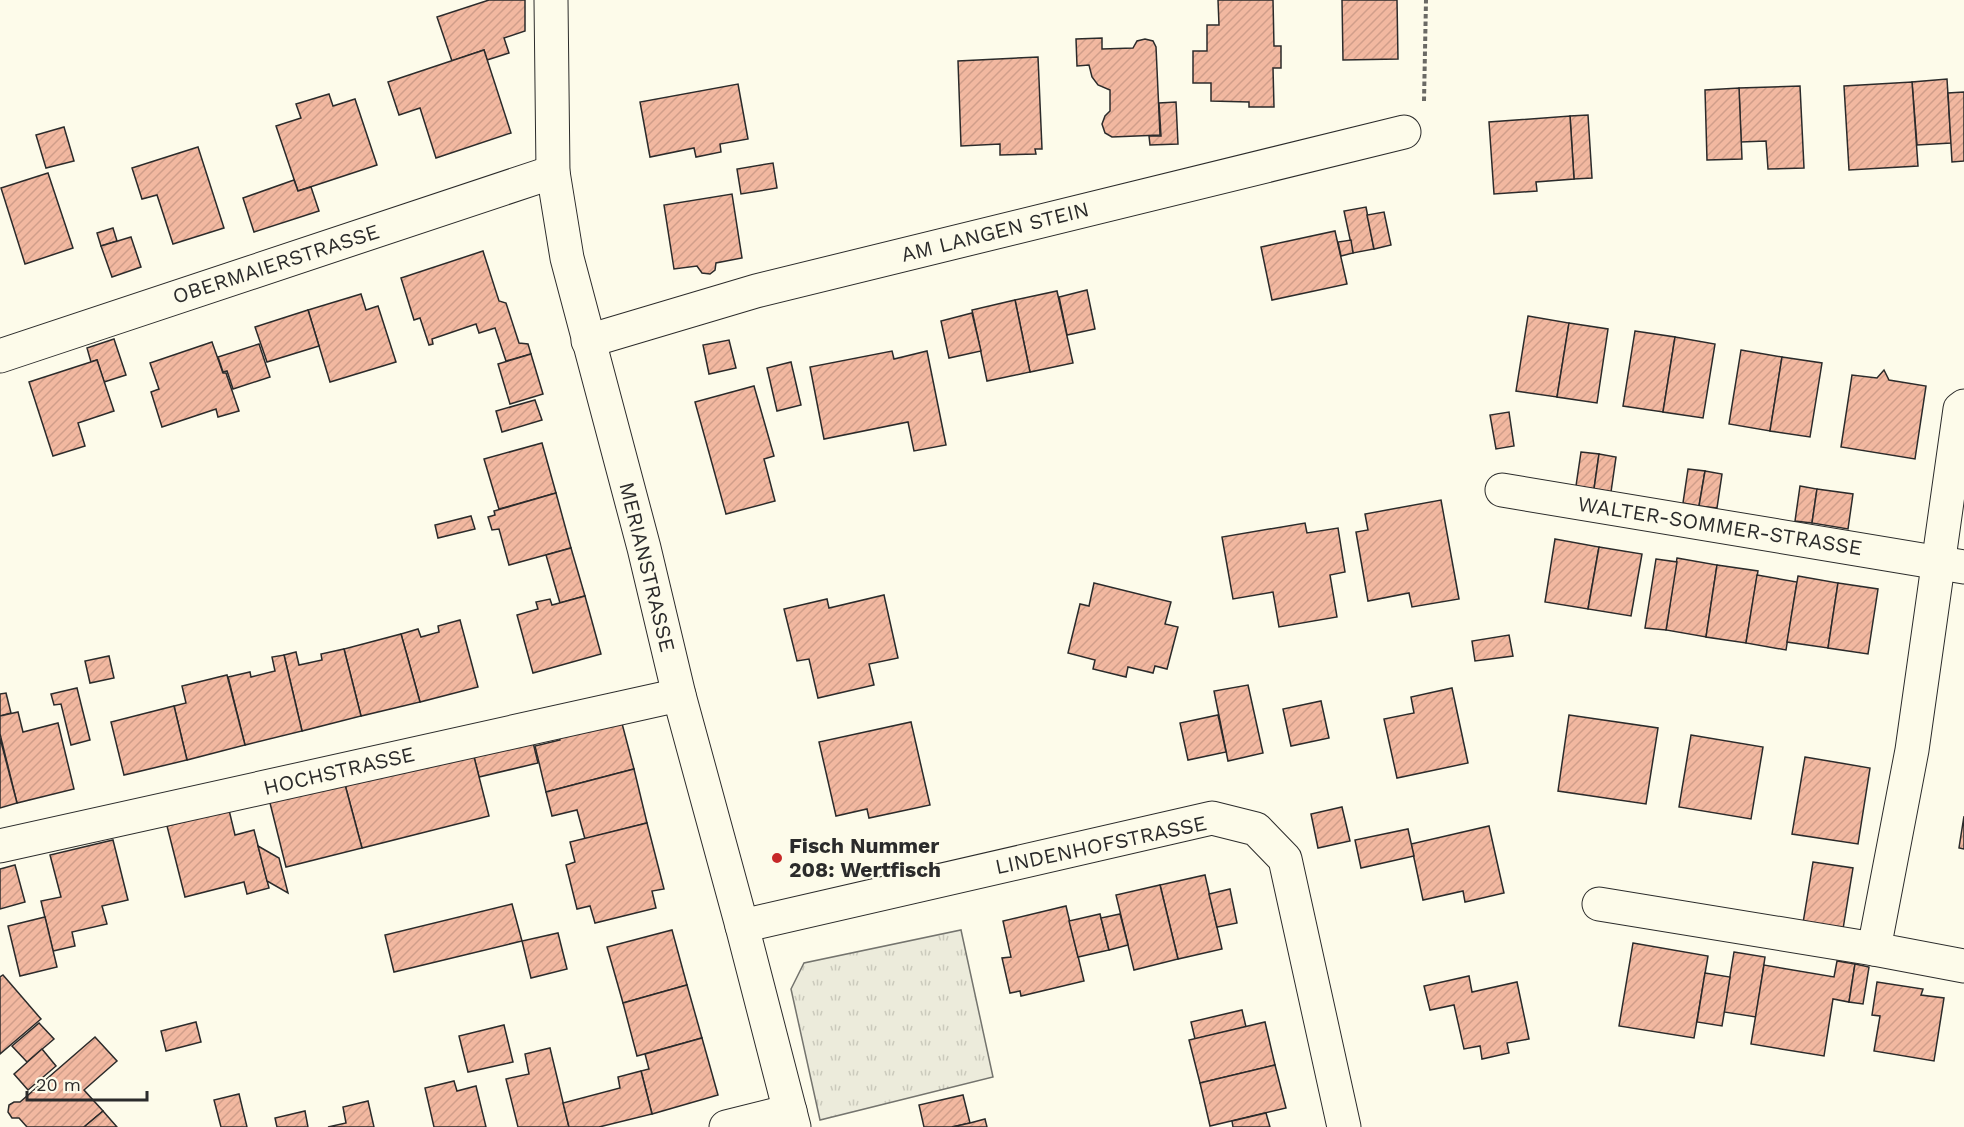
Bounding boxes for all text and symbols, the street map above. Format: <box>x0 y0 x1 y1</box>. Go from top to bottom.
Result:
street label: AM LANGEN STEIN <box>898 196 1091 267</box>
street label: OBERMAIERSTRASSE <box>169 218 382 309</box>
street label: MERIANSTRASSE <box>614 479 681 654</box>
street label: WALTER-SOMMER-STRASSE <box>1576 491 1864 560</box>
street label: HOCHSTRASSE <box>261 741 417 800</box>
street label: LINDENHOFSTRASSE <box>993 810 1209 879</box>
place label: Fisch Nummer 208: Wertfisch <box>789 833 941 882</box>
marker: Fisch Nummer 208: Wertfisch <box>770 851 784 865</box>
scale bar <box>27 1064 147 1102</box>
text: 20 m <box>36 1074 81 1095</box>

